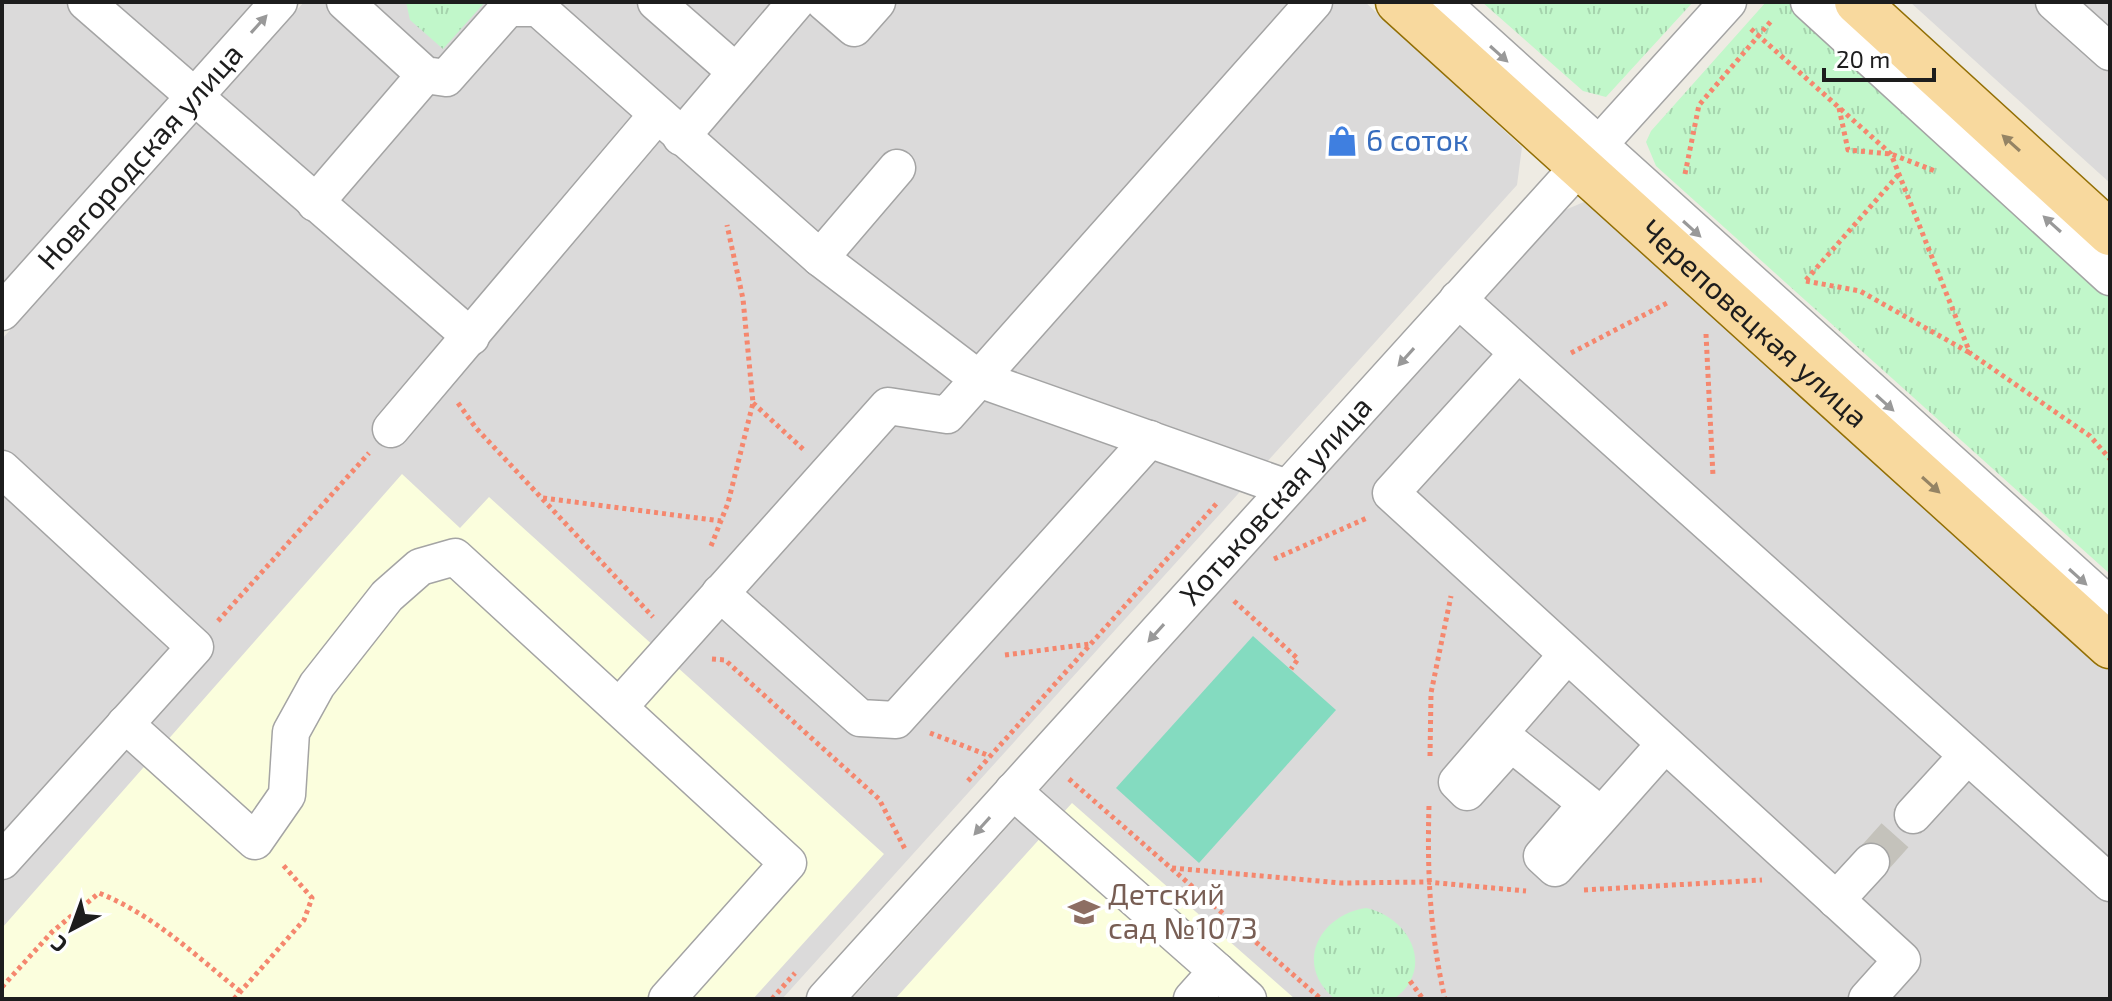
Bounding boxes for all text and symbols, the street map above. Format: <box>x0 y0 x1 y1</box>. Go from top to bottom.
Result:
one-way arrow <box>250 15 267 35</box>
scale bar <box>1824 32 1934 82</box>
street label: Новгородская улица <box>29 35 249 276</box>
text: 20 m <box>1836 44 1890 73</box>
one-way arrow <box>1490 45 1509 63</box>
place label: 6 соток <box>1366 121 1469 157</box>
shop icon: 6 соток <box>1325 124 1359 158</box>
one-way arrow <box>2002 134 2021 152</box>
street label: Череповецкая улица <box>1635 211 1876 434</box>
one-way arrow <box>2043 216 2062 234</box>
one-way arrow <box>1682 219 1701 237</box>
one-way arrow <box>1397 347 1415 366</box>
street label: Хотьковская улица <box>1171 388 1378 611</box>
one-way arrow <box>1875 394 1894 412</box>
one-way arrow <box>1920 476 1940 493</box>
one-way arrow <box>2068 568 2088 585</box>
one-way arrow <box>1147 623 1165 643</box>
one-way arrow <box>973 816 991 835</box>
place label: Детский сад №1073 <box>1108 875 1258 945</box>
north arrow <box>32 889 112 969</box>
school or university icon: Детский сад №1073 <box>1067 895 1101 929</box>
text: С <box>45 931 72 959</box>

